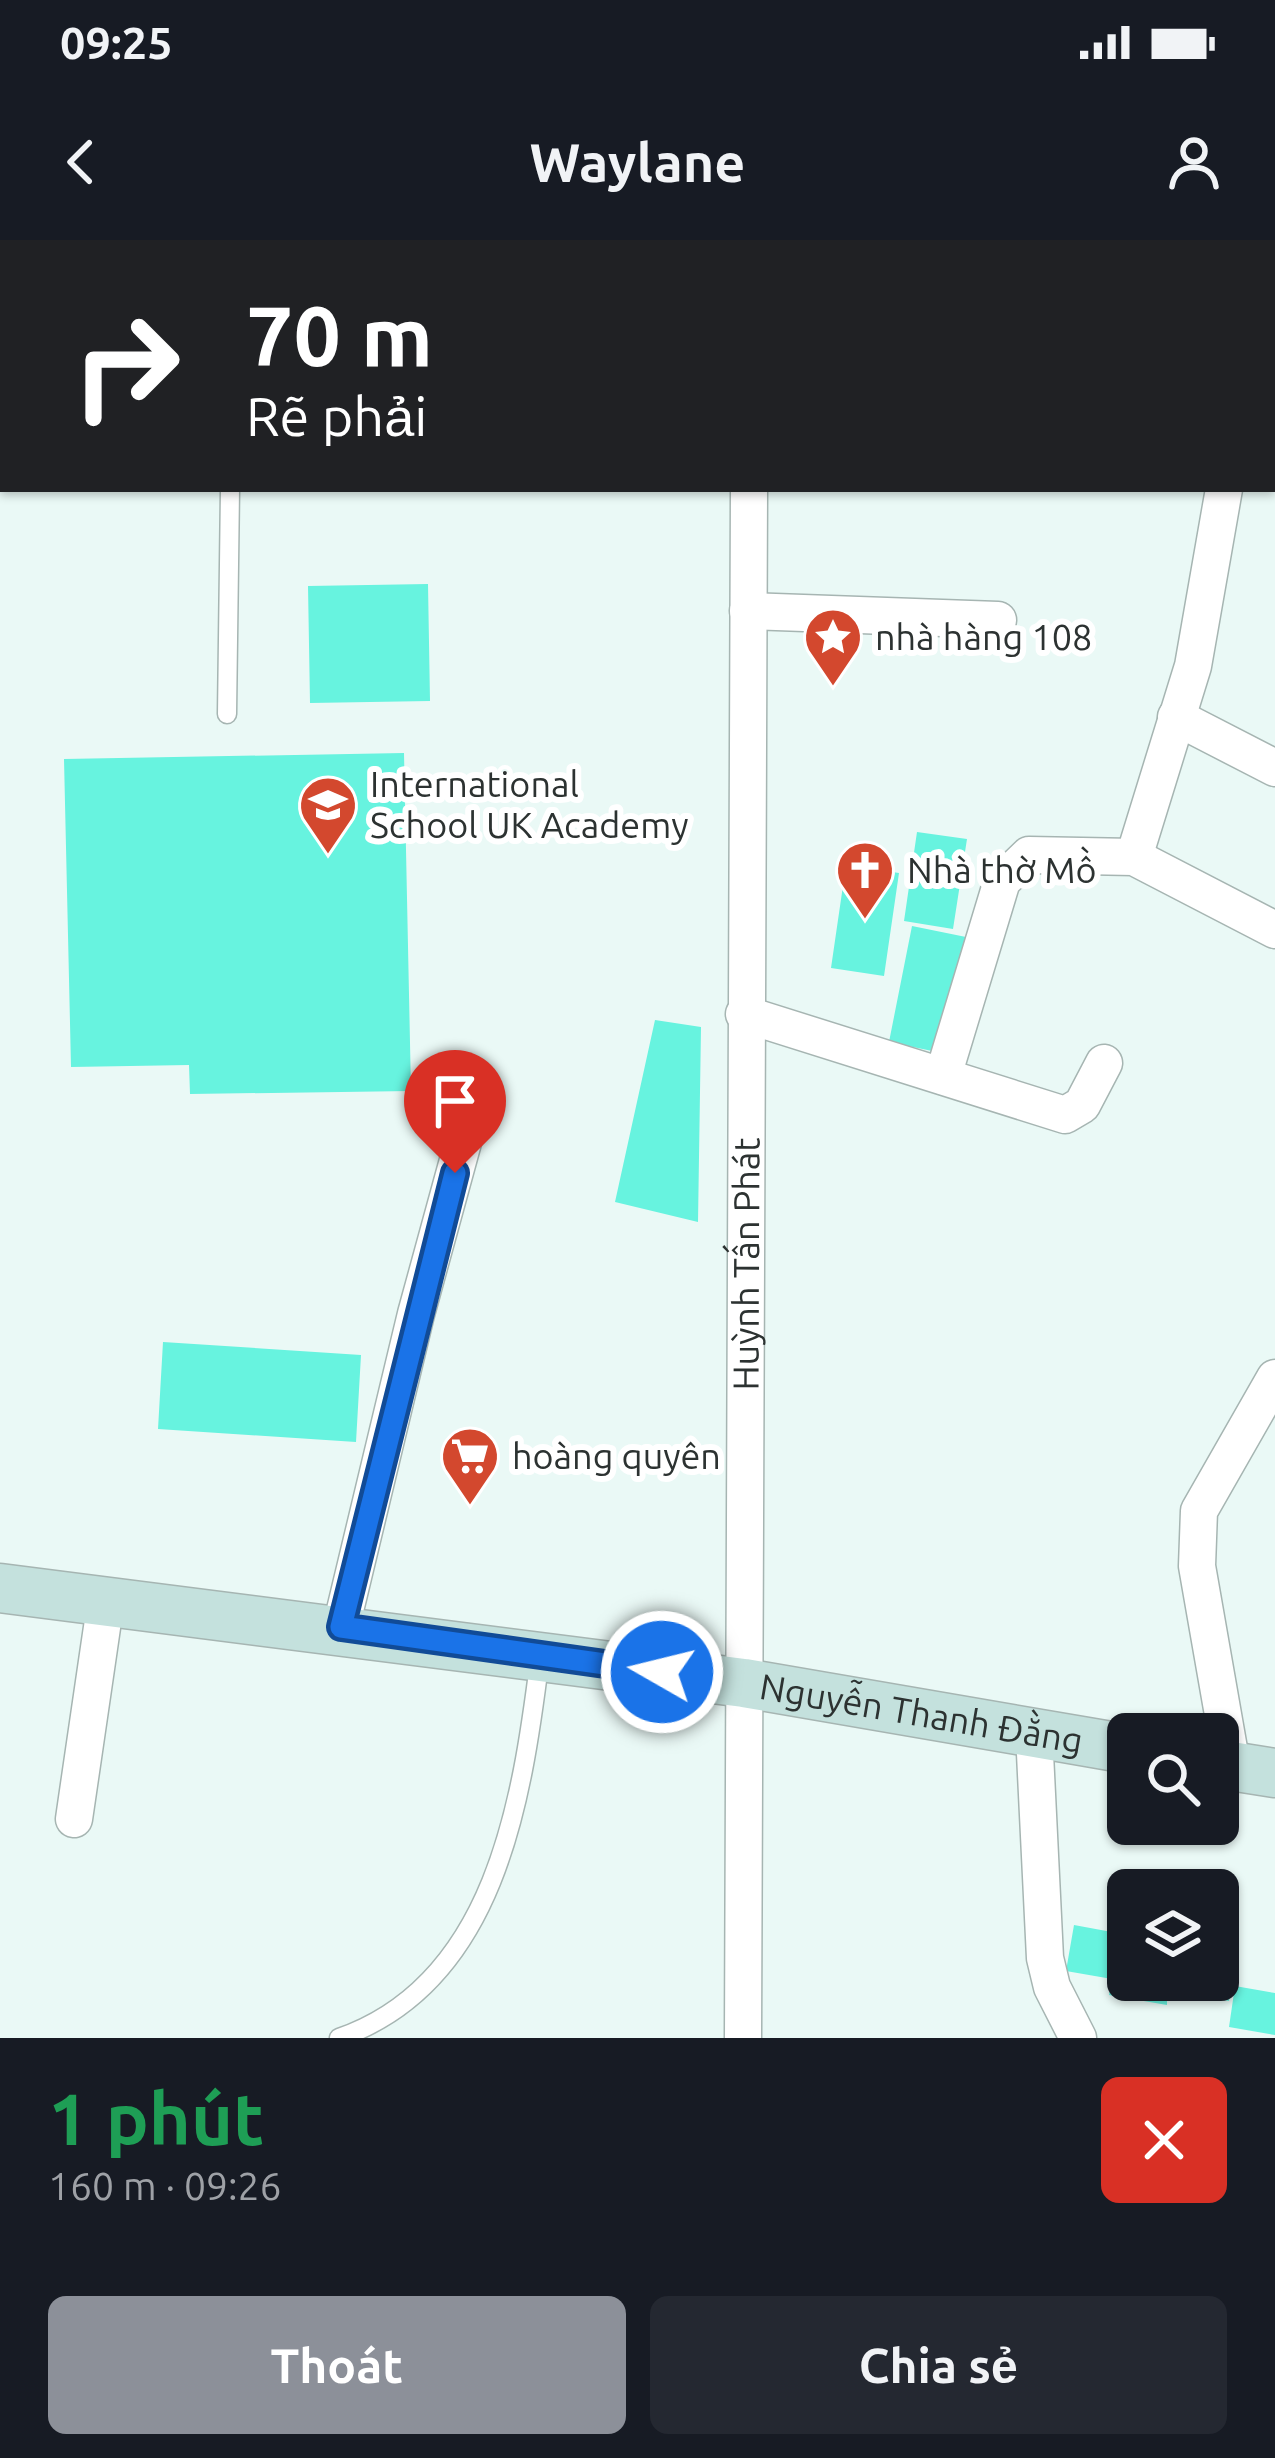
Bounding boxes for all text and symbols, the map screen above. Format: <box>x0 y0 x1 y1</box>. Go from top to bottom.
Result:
text: 09:25 <box>60 17 173 68</box>
icon: back <box>48 129 114 195</box>
icon: person <box>1161 129 1227 195</box>
text: Waylane <box>530 132 745 192</box>
icon: right <box>48 288 204 444</box>
text: 70 m <box>246 288 433 382</box>
text: Rẽ phải <box>246 386 427 446</box>
place icon: nhà hàng 108 <box>802 606 864 688</box>
place label: nhà hàng 108 <box>875 616 1092 657</box>
place label: International School UK Academy <box>370 763 689 845</box>
school or university icon: International School UK Academy <box>297 774 359 856</box>
church icon: Nhà thờ Mồ <box>834 839 896 921</box>
place label: Nhà thờ Mồ <box>907 846 1097 890</box>
pin <box>404 1050 506 1173</box>
icon: arrive <box>422 1068 488 1134</box>
street label: Huỳnh Tấn Phát <box>722 1137 766 1391</box>
supermarket icon: hoàng quyên <box>439 1425 501 1507</box>
place label: hoàng quyên <box>512 1435 721 1476</box>
position arrow <box>599 1609 725 1735</box>
street label: Nguyễn Thanh Đằng <box>757 1665 1086 1761</box>
map controls <box>1107 1713 1239 2001</box>
button: search <box>1107 1713 1239 1845</box>
button: layers <box>1107 1869 1239 2001</box>
button: close <box>1101 2077 1227 2203</box>
text: 1 phút <box>48 2078 264 2159</box>
text: 160 m · 09:26 <box>48 2164 282 2207</box>
button: Thoát <box>48 2296 626 2434</box>
button: Chia sẻ <box>650 2296 1227 2434</box>

